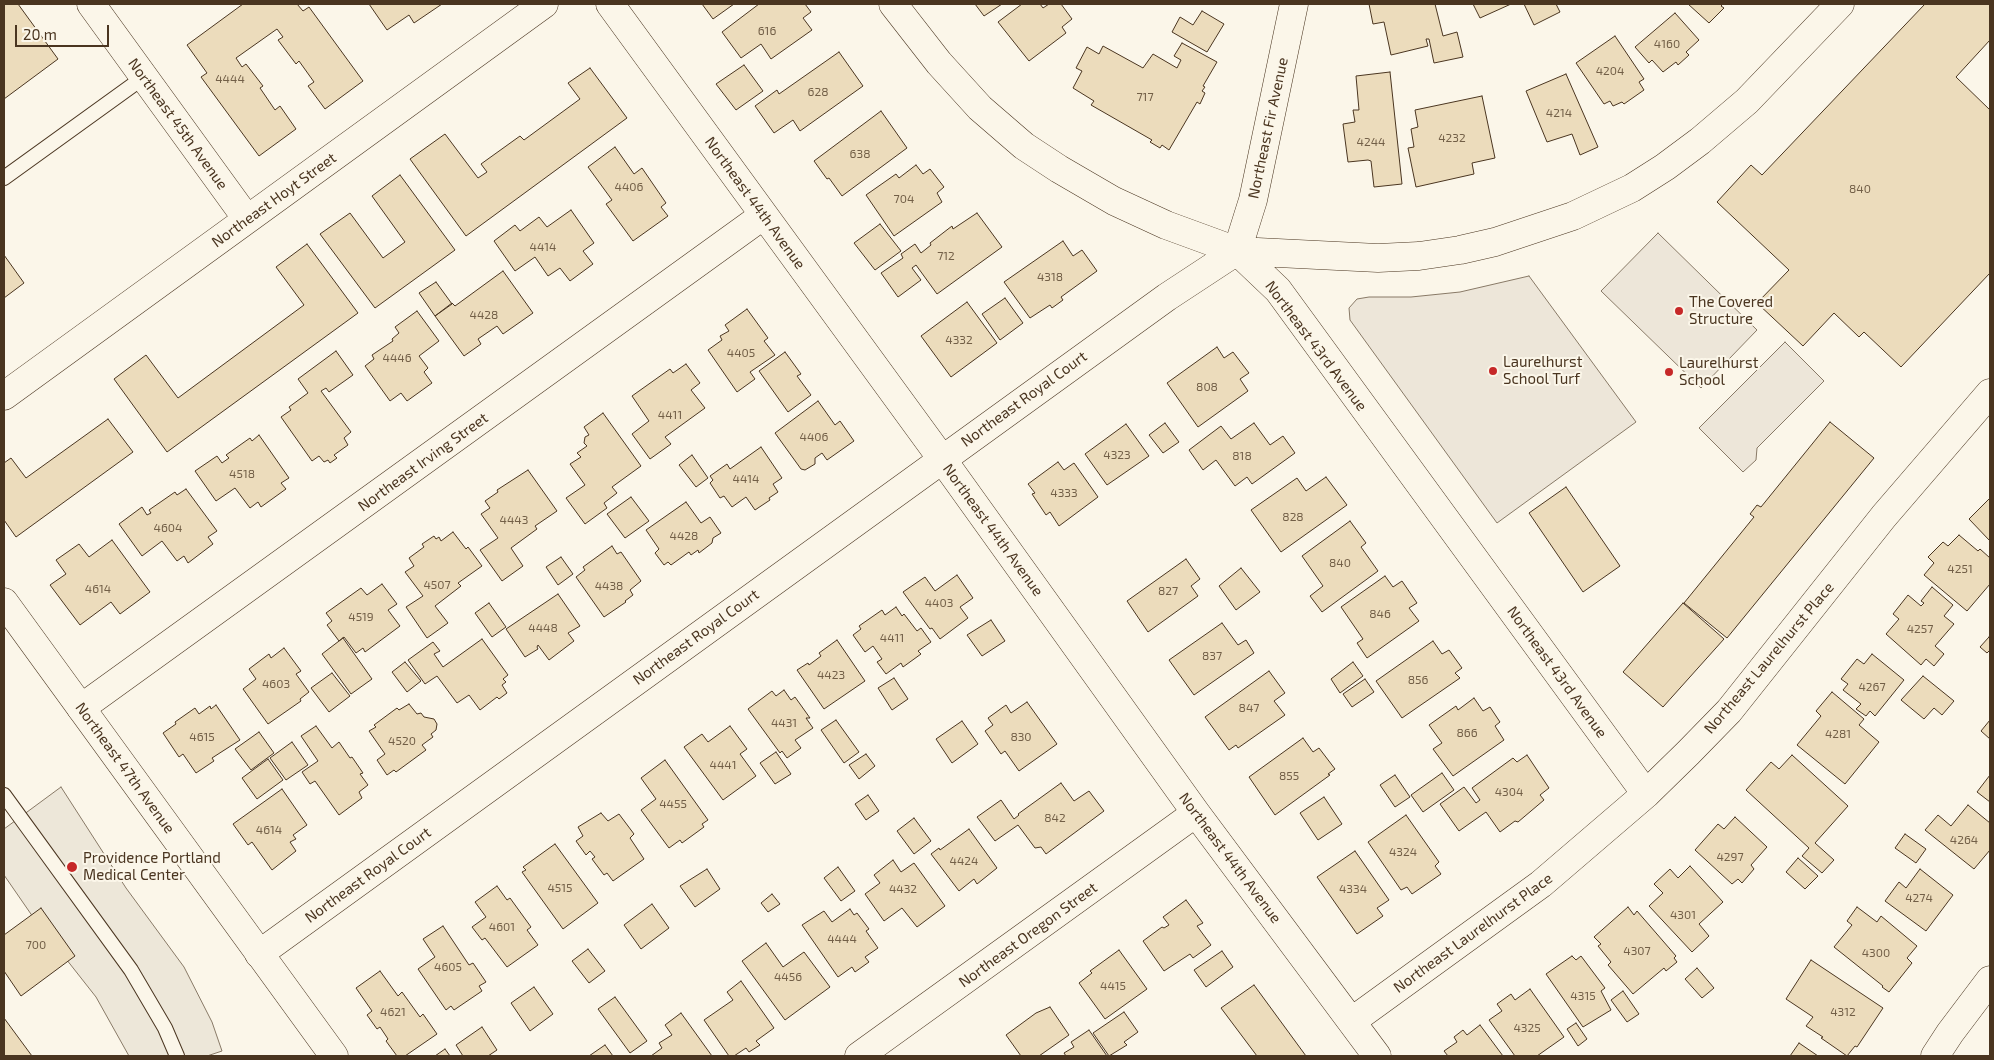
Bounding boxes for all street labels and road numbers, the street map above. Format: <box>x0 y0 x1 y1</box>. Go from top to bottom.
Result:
street label: Northeast 45th Avenue <box>124 55 232 193</box>
street label: Northeast Fir Avenue <box>1244 56 1292 200</box>
street label: Northeast 44th Avenue <box>701 133 809 273</box>
street label: Northeast Hoyt Street <box>208 149 340 251</box>
street label: Northeast 43rd Avenue <box>1261 277 1371 415</box>
street label: Northeast Royal Court <box>957 347 1091 451</box>
street label: Northeast Irving Street <box>355 409 491 515</box>
street label: Northeast 44th Avenue <box>939 460 1047 600</box>
street label: Northeast Laurelhurst Place <box>1700 579 1838 737</box>
street label: Northeast Royal Court <box>629 585 763 689</box>
street label: Northeast 43rd Avenue <box>1503 603 1611 741</box>
street label: Northeast 47th Avenue <box>71 699 179 837</box>
street label: Northeast 44th Avenue <box>1175 789 1285 927</box>
street label: Northeast Royal Court <box>301 823 435 927</box>
street label: Northeast Laurelhurst Place <box>1390 869 1556 997</box>
street label: Northeast Oregon Street <box>955 879 1101 991</box>

